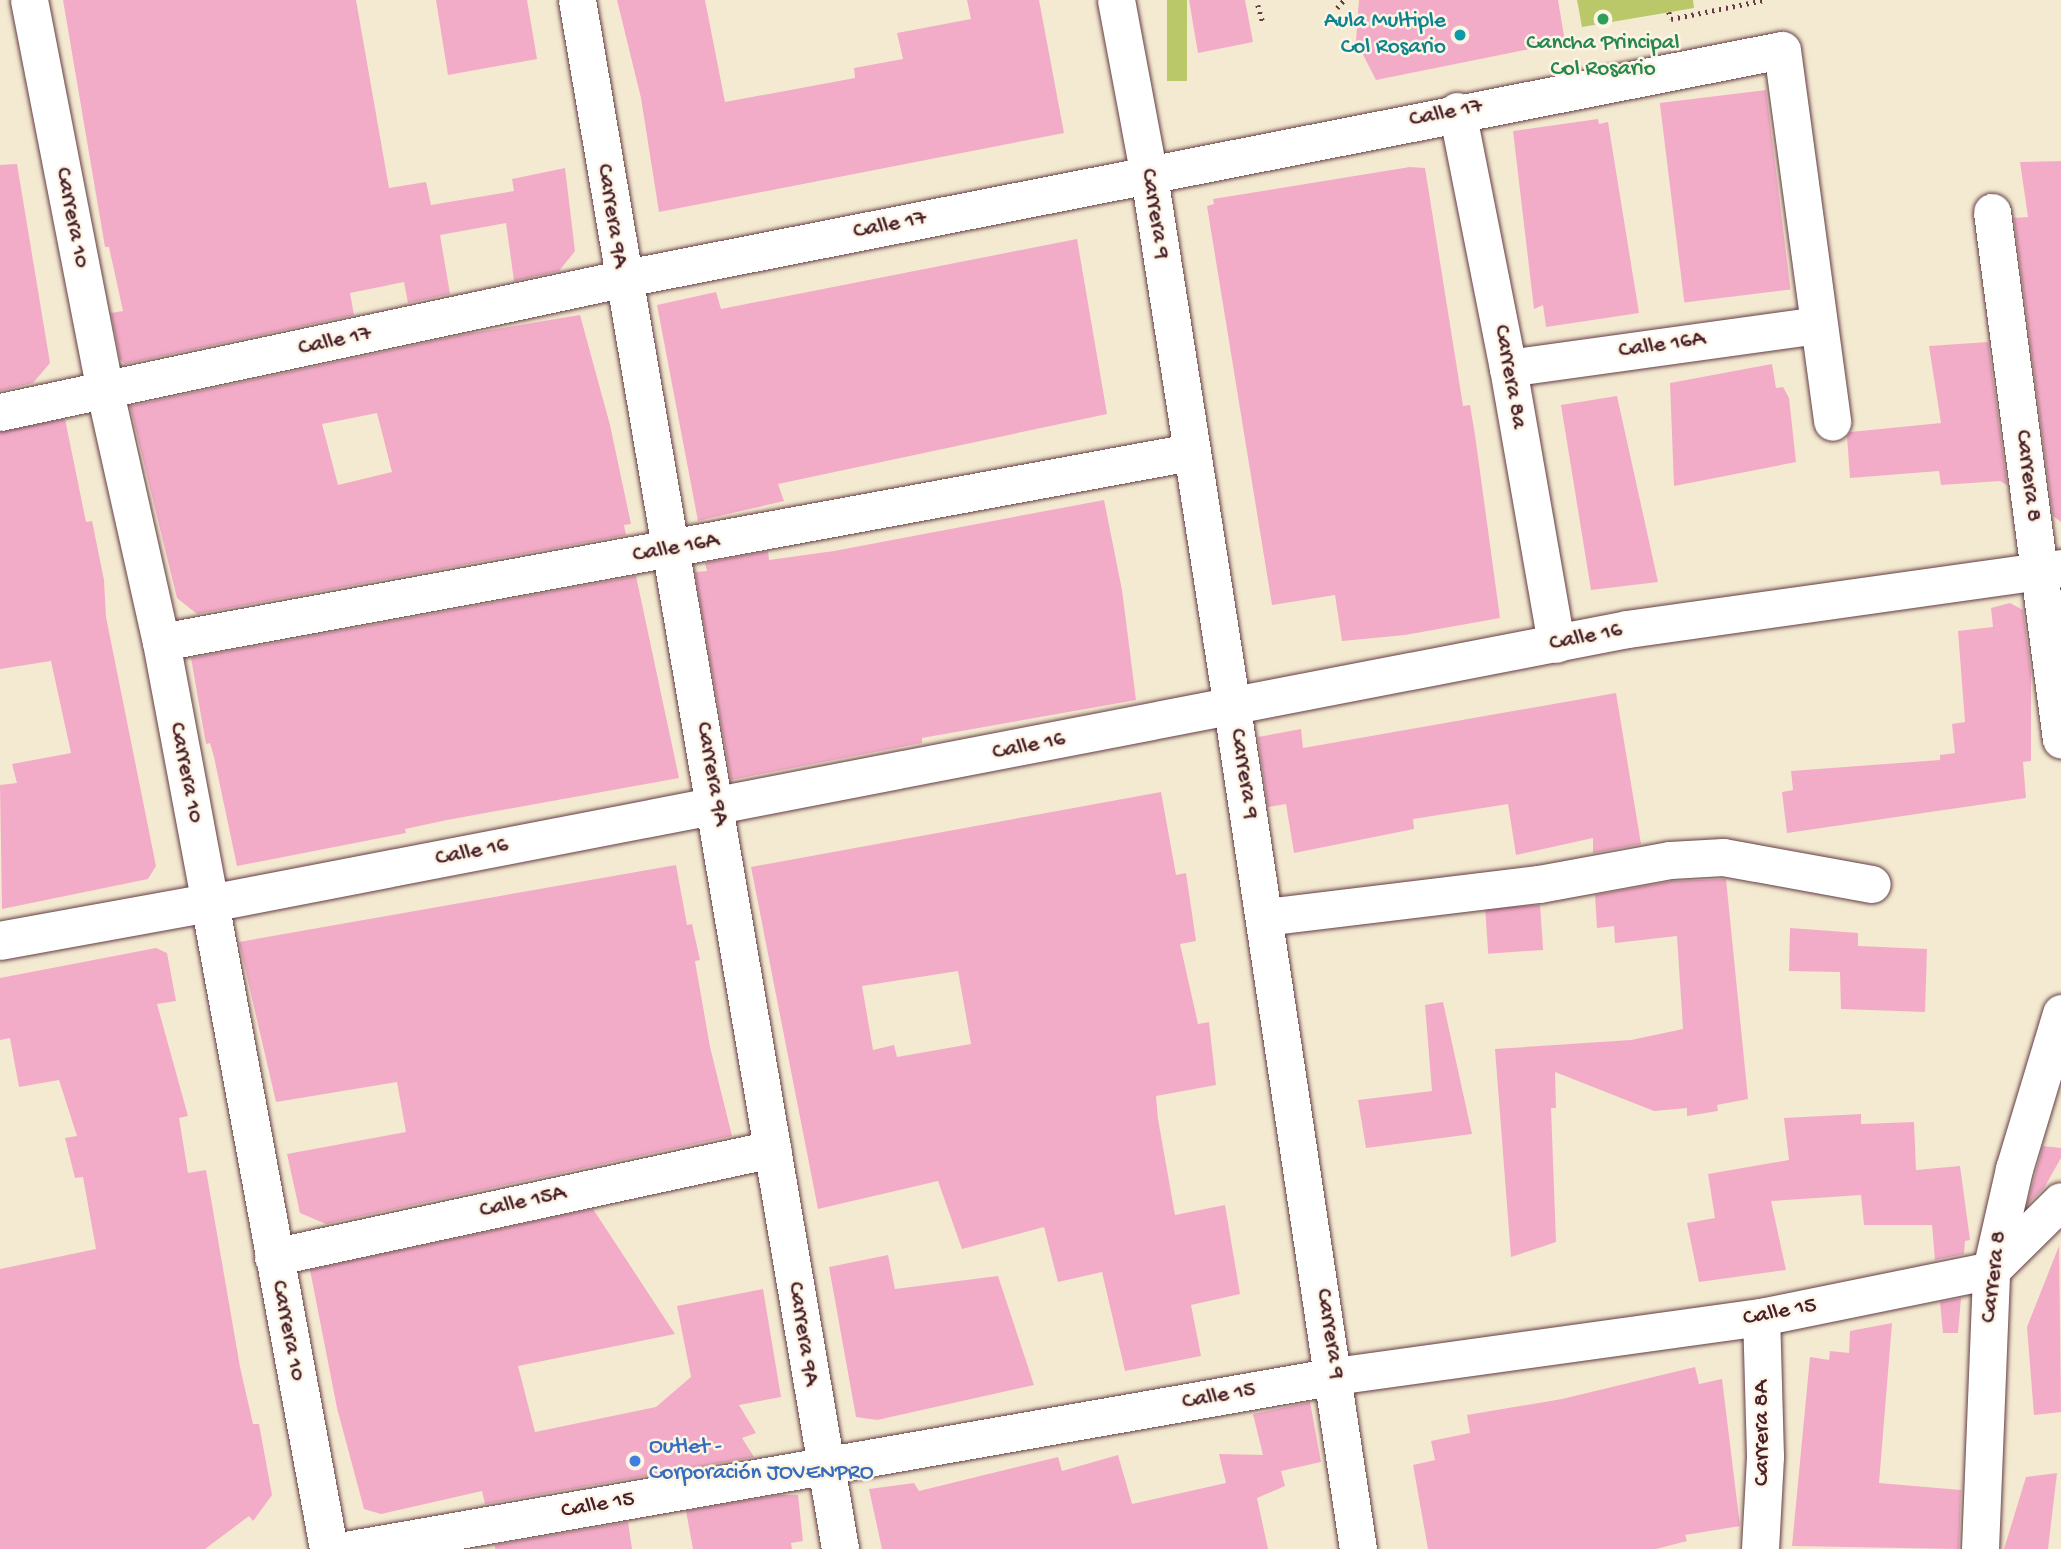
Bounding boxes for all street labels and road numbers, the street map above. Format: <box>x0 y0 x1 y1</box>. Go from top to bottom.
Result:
street label: Calle 17 <box>1407 93 1485 135</box>
street label: Carrera 9A <box>589 162 633 270</box>
street label: Carrera 10 <box>48 165 94 271</box>
street label: Carrera 9 <box>1133 167 1175 261</box>
street label: Calle 17 <box>851 205 929 247</box>
street label: Calle 17 <box>296 321 374 363</box>
street label: Carrera 8a <box>1486 323 1532 431</box>
street label: Calle 16A <box>1617 326 1707 366</box>
street label: Carrera 8 <box>2008 428 2046 524</box>
street label: Calle 16A <box>631 528 721 570</box>
street label: Calle 16 <box>1547 617 1625 659</box>
street label: Carrera 10 <box>162 720 208 826</box>
street label: Carrera 9A <box>688 720 734 828</box>
street label: Calle 16 <box>990 726 1068 768</box>
street label: Carrera 9 <box>1222 727 1264 821</box>
street label: Calle 16 <box>433 832 511 874</box>
street label: Calle 15A <box>477 1180 569 1226</box>
street label: Carrera 8 <box>1976 1229 2014 1325</box>
street label: Carrera 10 <box>264 1278 310 1384</box>
street label: Carrera 9A <box>780 1280 824 1388</box>
street label: Carrera 9 <box>1308 1287 1350 1381</box>
street label: Calle 15 <box>1741 1292 1819 1334</box>
street label: Calle 15 <box>1180 1377 1258 1417</box>
street label: Carrera 8A <box>1749 1380 1777 1486</box>
street label: Calle 15 <box>559 1486 637 1526</box>

